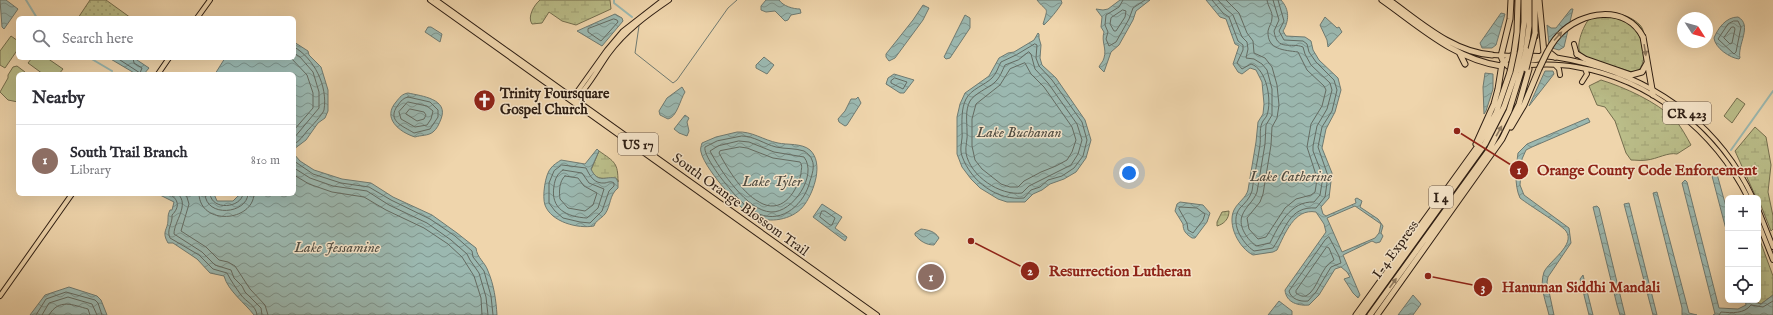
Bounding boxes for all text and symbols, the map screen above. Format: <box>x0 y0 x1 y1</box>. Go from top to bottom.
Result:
north arrow <box>1677 12 1713 48</box>
search box <box>16 16 296 60</box>
icon: search <box>30 27 52 49</box>
text: Search here <box>62 29 133 48</box>
one-way arrow <box>1554 31 1563 41</box>
one-way arrow <box>1642 44 1648 56</box>
place label: Trinity Foursquare Gospel Church <box>499 85 610 119</box>
text: Nearby <box>32 88 85 109</box>
church icon: Trinity Foursquare Gospel Church <box>471 88 497 114</box>
road number: CR 423 <box>1663 102 1711 124</box>
water label: Lake Buchanan <box>975 123 1062 142</box>
one-way arrow <box>1496 125 1503 137</box>
road number: US 17 <box>618 133 658 155</box>
text: South Trail Branch <box>70 143 187 162</box>
street label: South Orange Blossom Trail <box>669 149 812 260</box>
text: 1 <box>43 152 47 169</box>
text: 810 m <box>251 152 280 169</box>
callout: Orange County Code Enforcement <box>1509 156 1765 183</box>
text: Orange County Code Enforcement <box>1537 161 1758 180</box>
text: Library <box>70 162 111 179</box>
your location <box>1119 163 1139 183</box>
text: 1 <box>1517 163 1522 178</box>
water label: Lake Catherine <box>1249 167 1332 186</box>
water label: Lake Tyler <box>741 172 803 191</box>
road number: I 4 <box>1429 186 1453 208</box>
map controls <box>1725 195 1761 303</box>
button: + <box>1725 195 1761 231</box>
street label: I-4 Express <box>1369 217 1423 282</box>
button: − <box>1725 231 1761 267</box>
water label: Lake Jessamine <box>293 238 380 257</box>
callout: Resurrection Lutheran <box>1020 257 1199 284</box>
pin: 1 <box>918 262 944 292</box>
text: Resurrection Lutheran <box>1049 262 1191 281</box>
text: 2 <box>1027 264 1033 279</box>
button: locate <box>1725 267 1761 303</box>
callout: Hanuman Siddhi Mandali <box>1473 273 1668 300</box>
one-way arrow <box>1389 278 1397 289</box>
text: Hanuman Siddhi Mandali <box>1502 278 1660 297</box>
text: 3 <box>1481 280 1485 295</box>

